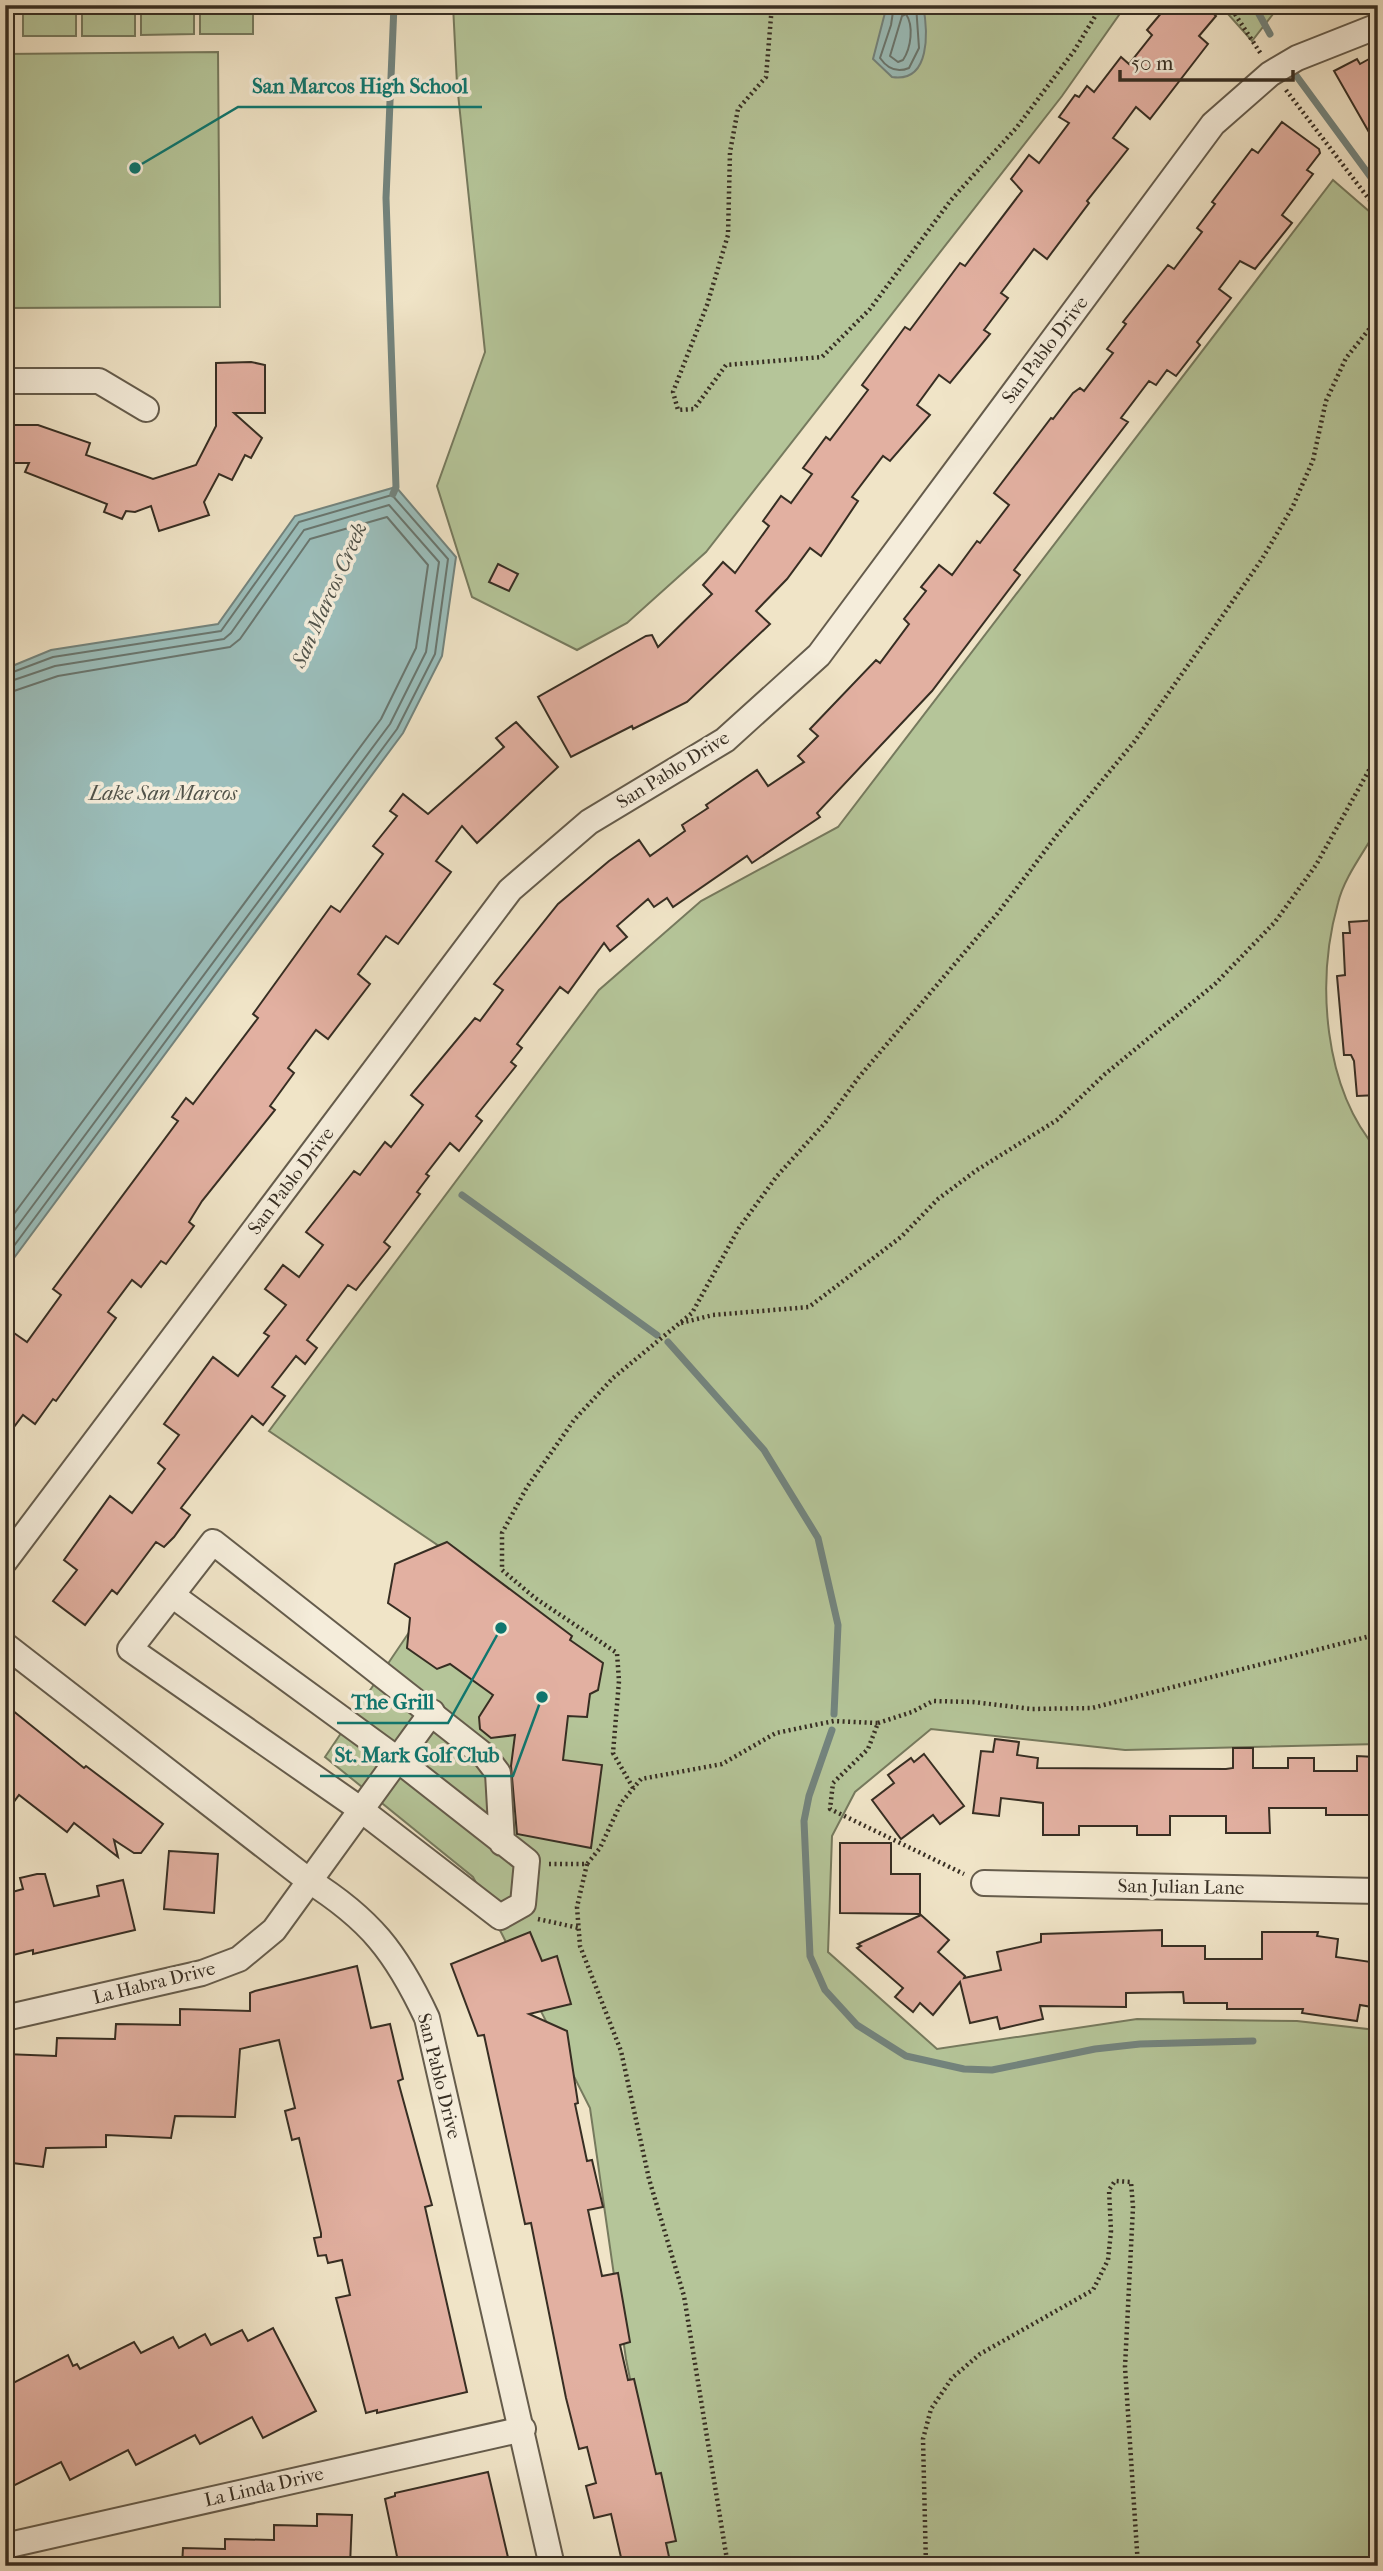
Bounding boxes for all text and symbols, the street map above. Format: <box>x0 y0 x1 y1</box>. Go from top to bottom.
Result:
scale bar <box>1120 38 1294 82</box>
text: 50 m <box>1131 51 1174 75</box>
callout: San Marcos High School <box>238 65 482 107</box>
text: San Marcos High School <box>252 74 468 98</box>
street label: San Pablo Drive <box>997 292 1093 408</box>
water label: San Marcos Creek <box>286 519 372 672</box>
street label: San Pablo Drive <box>613 727 733 813</box>
water label: Lake San Marcos <box>87 781 238 805</box>
street label: San Pablo Drive <box>243 1123 339 1239</box>
callout: The Grill <box>337 1681 448 1723</box>
text: The Grill <box>351 1690 435 1714</box>
callout: St. Mark Golf Club <box>320 1734 513 1776</box>
text: St. Mark Golf Club <box>334 1743 500 1767</box>
street label: San Julian Lane <box>1117 1875 1245 1899</box>
street label: La Habra Drive <box>91 1957 217 2009</box>
street label: San Pablo Drive <box>413 2011 465 2141</box>
street label: La Linda Drive <box>202 2463 326 2511</box>

